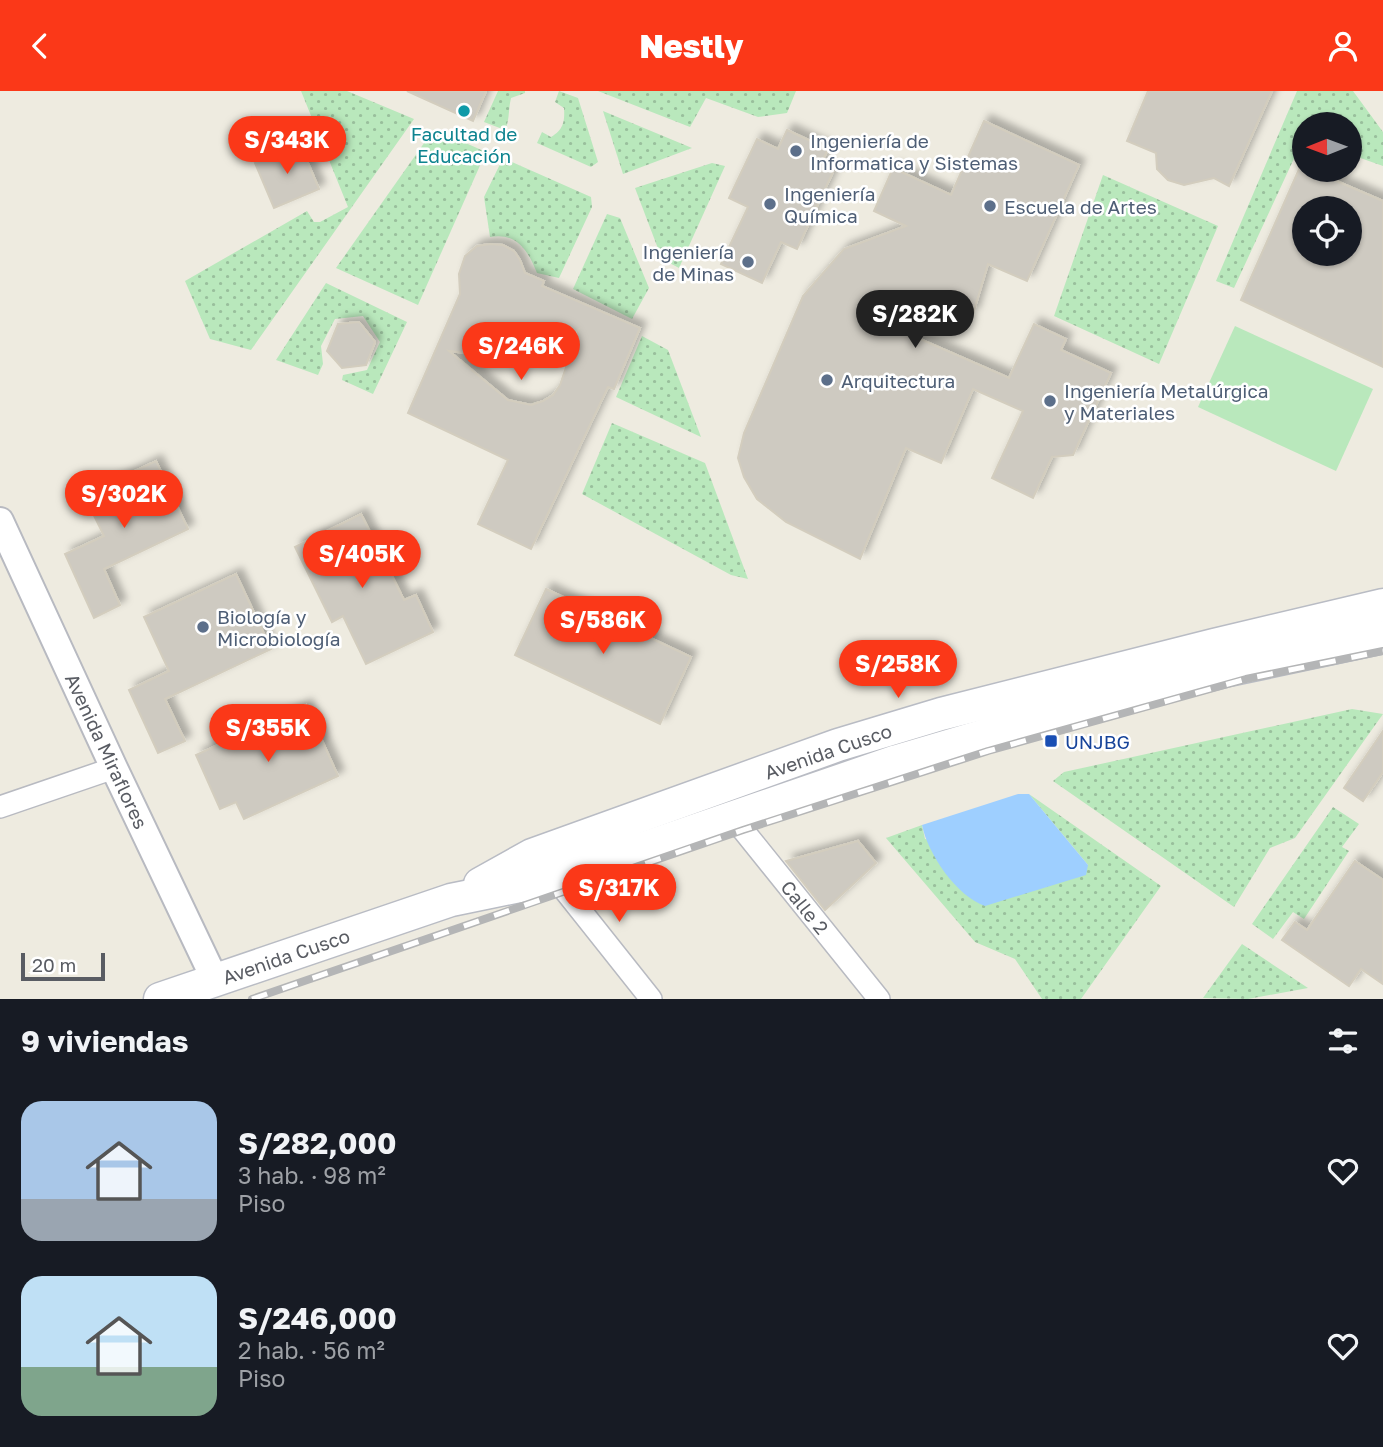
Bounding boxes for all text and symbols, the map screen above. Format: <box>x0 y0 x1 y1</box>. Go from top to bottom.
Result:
icon: back <box>21 27 59 65</box>
text: Nestly <box>639 27 744 65</box>
icon: person <box>1324 27 1362 65</box>
marker: Facultad de Educación <box>456 103 472 119</box>
north arrow <box>1292 112 1362 182</box>
map controls <box>1292 112 1362 266</box>
pin: S/343K <box>230 116 344 176</box>
place label: Facultad de Educación <box>411 122 517 167</box>
text: S/343K <box>244 125 330 153</box>
place label: Ingeniería de Informatica y Sistemas <box>810 129 1018 174</box>
marker: Ingeniería de Informatica y Sistemas <box>788 143 804 159</box>
place label: Ingeniería Química <box>784 182 875 227</box>
place label: Escuela de Artes <box>1004 195 1157 218</box>
marker: Ingeniería Química <box>762 196 778 212</box>
button: locate <box>1292 196 1362 266</box>
marker: Escuela de Artes <box>982 198 998 214</box>
place label: Ingeniería de Minas <box>643 240 734 285</box>
marker: Ingeniería de Minas <box>740 254 756 270</box>
pin: S/282K <box>858 291 972 350</box>
text: S/282K <box>872 299 958 327</box>
pin: S/246K <box>464 323 578 382</box>
text: S/246K <box>478 331 564 359</box>
place label: Arquitectura <box>841 369 955 392</box>
marker: Arquitectura <box>819 372 835 388</box>
place label: Ingeniería Metalúrgica y Materiales <box>1064 379 1269 424</box>
marker: Ingeniería Metalúrgica y Materiales <box>1042 393 1058 409</box>
pin: S/302K <box>67 471 181 530</box>
text: S/302K <box>81 479 167 507</box>
pin: S/405K <box>305 531 419 590</box>
text: S/405K <box>319 539 405 567</box>
pin: S/586K <box>546 596 660 656</box>
place label: Biología y Microbiología <box>217 605 340 650</box>
text: S/586K <box>560 605 646 633</box>
marker: Biología y Microbiología <box>195 619 211 635</box>
pin: S/258K <box>841 641 955 700</box>
text: S/258K <box>855 649 941 677</box>
street label: Avenida Miraflores <box>61 670 153 832</box>
pin: S/355K <box>211 705 325 764</box>
text: S/355K <box>225 713 311 741</box>
street label: Avenida Cusco <box>761 718 895 784</box>
place label: UNJBG <box>1065 730 1130 753</box>
marker: UNJBG <box>1043 733 1059 749</box>
pin: S/317K <box>562 865 676 924</box>
text: S/317K <box>578 873 660 901</box>
street label: Calle 2 <box>776 876 834 938</box>
street label: Avenida Cusco <box>219 923 353 989</box>
scale bar <box>21 950 105 982</box>
text: 20 m <box>32 953 76 976</box>
icon: filters <box>1324 1022 1362 1060</box>
text: 9 viviendas <box>21 1023 189 1059</box>
text: S/282,000 <box>238 1125 396 1161</box>
icon: home <box>77 1129 161 1213</box>
icon: heart <box>1324 1152 1362 1190</box>
text: 3 hab. · 98 m² <box>238 1161 386 1189</box>
text: Piso <box>238 1189 285 1217</box>
text: S/246,000 <box>238 1300 397 1336</box>
icon: home <box>77 1304 161 1388</box>
icon: heart <box>1324 1327 1362 1365</box>
text: 2 hab. · 56 m² <box>238 1336 385 1364</box>
text: Piso <box>238 1364 285 1392</box>

